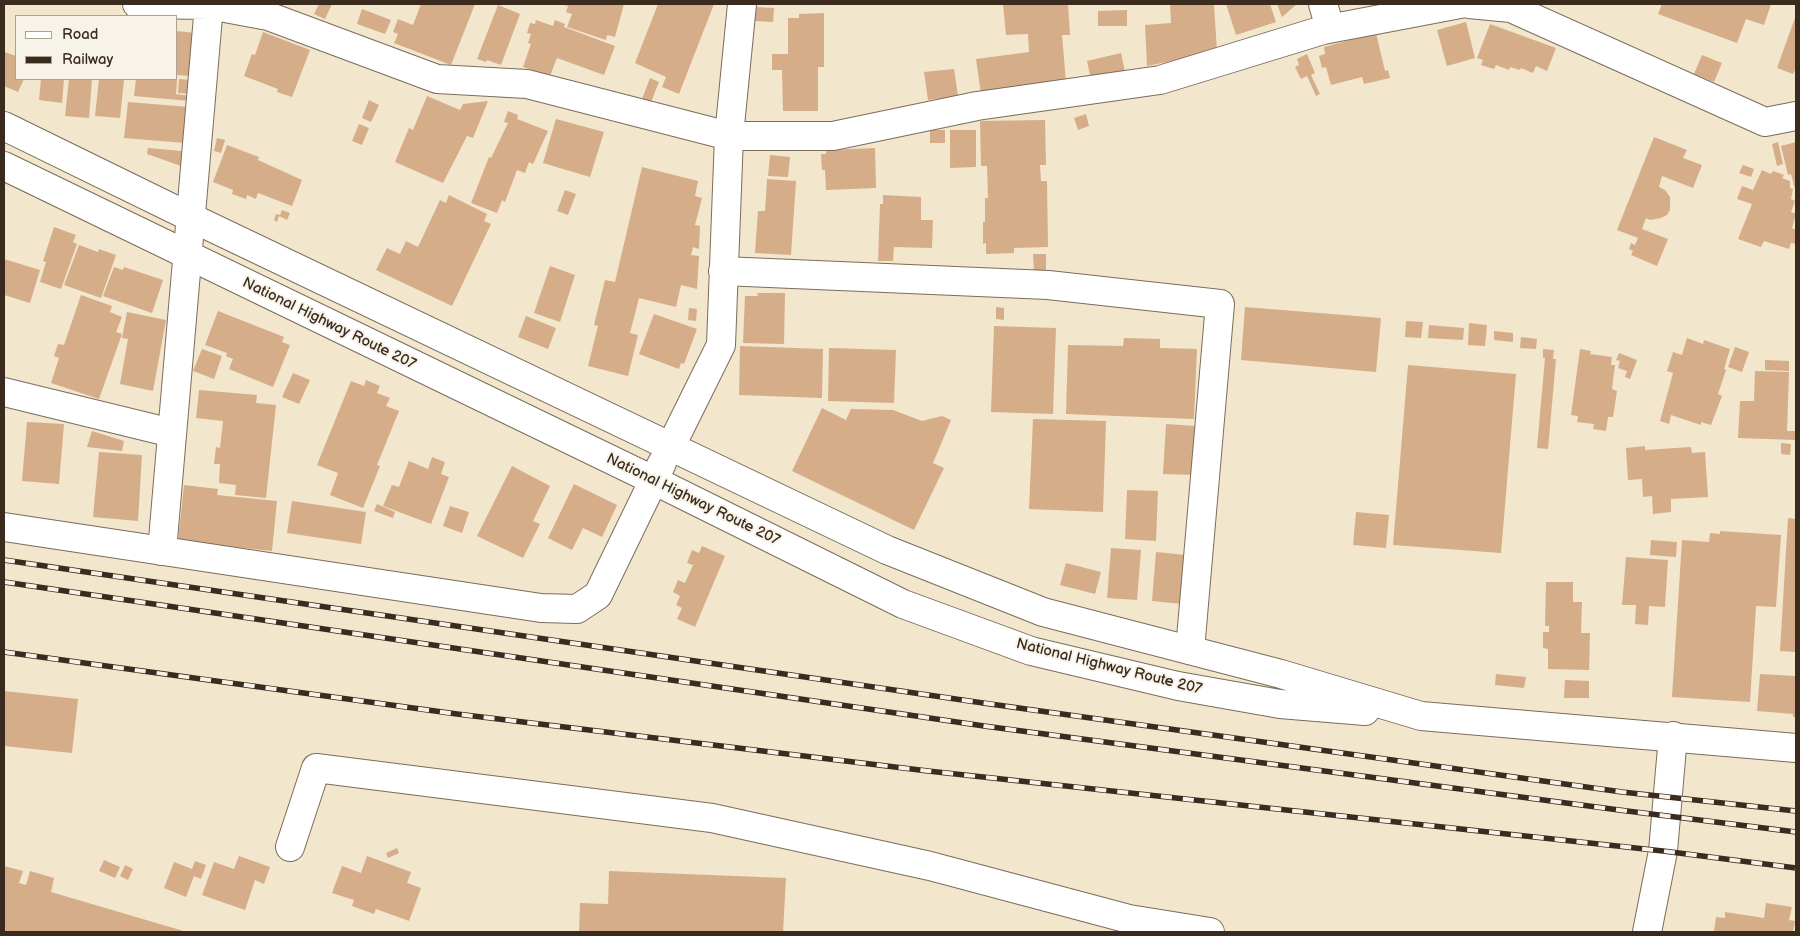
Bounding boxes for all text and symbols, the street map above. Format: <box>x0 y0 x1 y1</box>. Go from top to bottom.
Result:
legend <box>15 15 178 80</box>
text: Road <box>62 25 98 44</box>
text: Railway <box>62 50 113 69</box>
street label: National Highway Route 207 <box>239 274 419 374</box>
street label: National Highway Route 207 <box>603 450 783 550</box>
street label: National Highway Route 207 <box>1014 635 1204 699</box>

